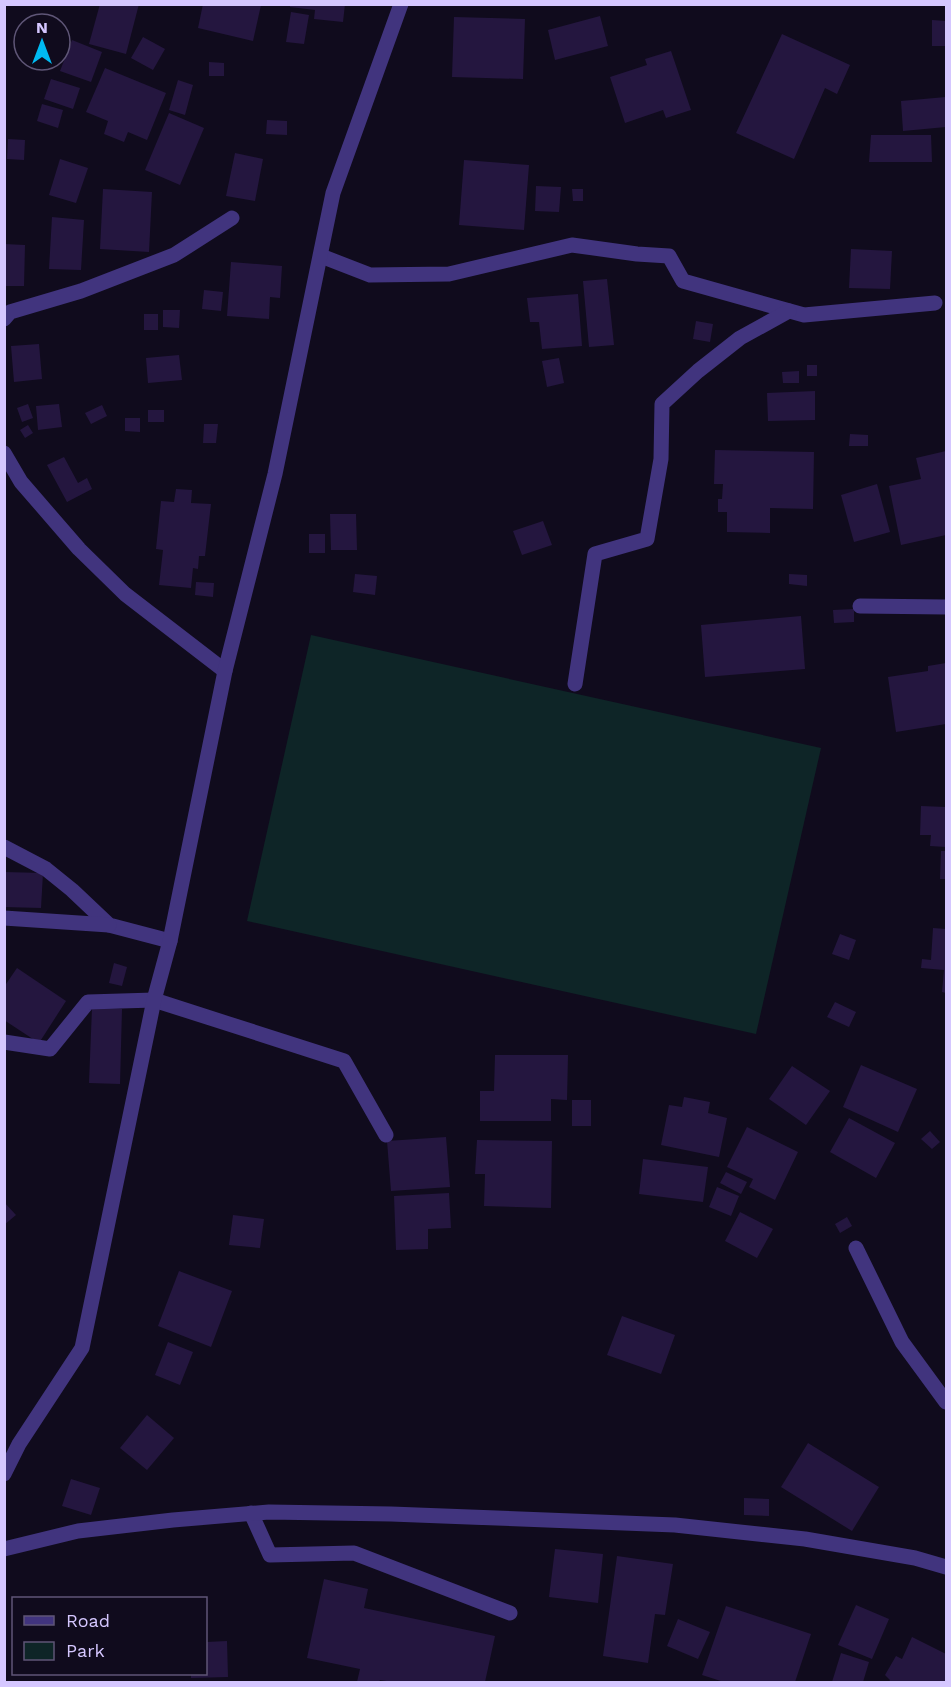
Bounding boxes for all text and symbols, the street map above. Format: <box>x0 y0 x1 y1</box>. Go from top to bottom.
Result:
north arrow <box>12 12 72 72</box>
text: N <box>36 18 48 37</box>
legend <box>12 1597 207 1675</box>
text: Road <box>66 1610 110 1631</box>
text: Park <box>66 1640 105 1661</box>

